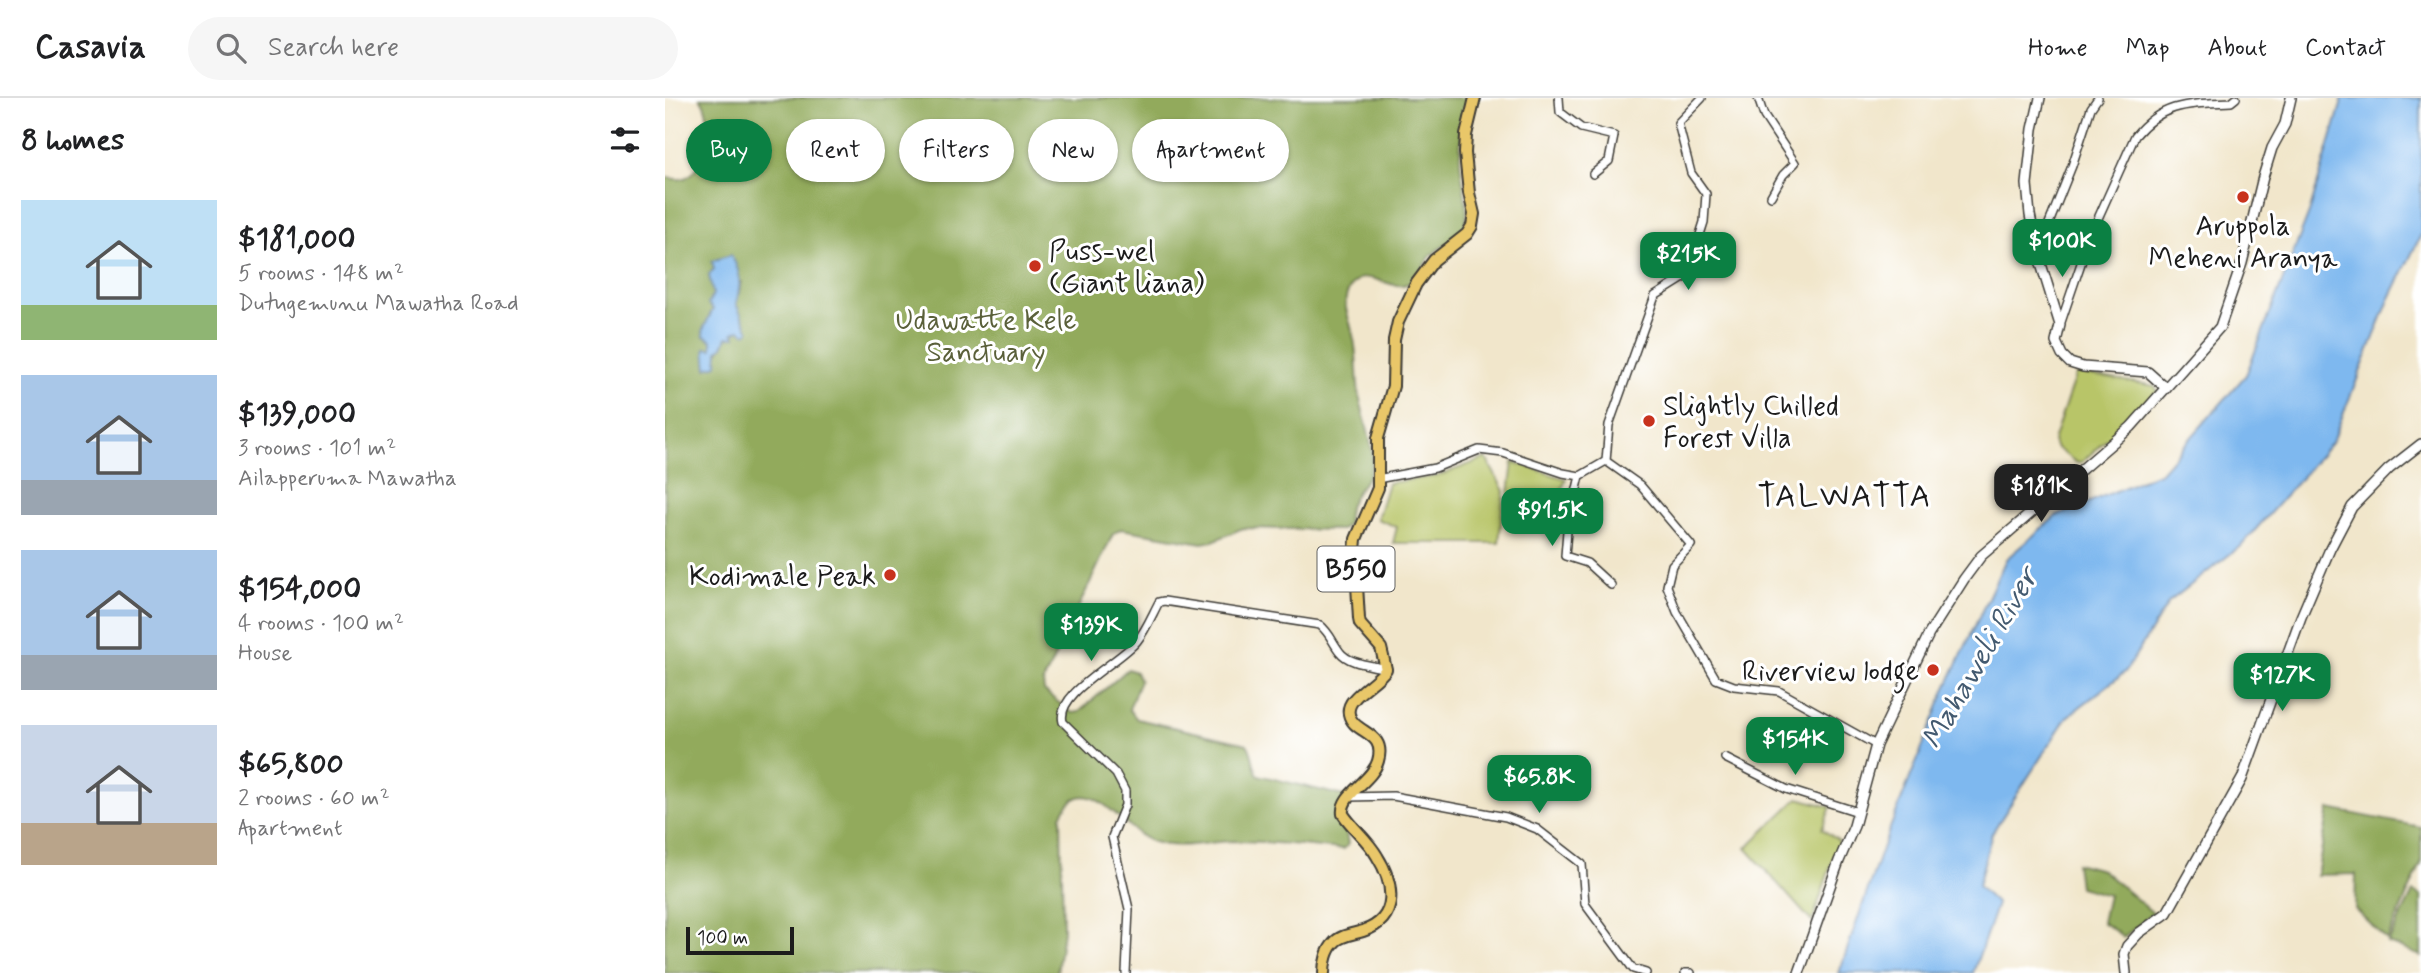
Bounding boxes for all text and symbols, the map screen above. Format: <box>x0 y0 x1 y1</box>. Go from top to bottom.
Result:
search box <box>188 17 678 80</box>
text: Casavia <box>35 26 146 70</box>
icon: search <box>212 29 250 67</box>
text: Search here <box>268 31 399 65</box>
text: Home <box>2028 33 2088 64</box>
text: Map <box>2126 33 2170 64</box>
text: About <box>2208 33 2267 64</box>
text: Contact <box>2305 33 2386 64</box>
chip: Buy <box>686 119 772 182</box>
chip: Rent <box>786 119 885 182</box>
chip: Filters <box>899 119 1014 182</box>
chip: New <box>1028 119 1118 182</box>
chip: Apartment <box>1132 119 1289 182</box>
text: 8 homes <box>21 121 124 160</box>
icon: filters <box>606 121 644 159</box>
marker: Aruppola Meheni Aranya <box>2235 189 2251 205</box>
place label: Aruppola Meheni Aranya <box>2148 209 2338 278</box>
text: $181,000 <box>238 220 356 259</box>
pin: $100K <box>2013 220 2111 279</box>
text: $100K <box>2028 227 2096 257</box>
icon: home <box>77 228 161 312</box>
pin: $215K <box>1639 232 1737 292</box>
place label: Puss-wel (Giant liana) <box>1049 234 1204 303</box>
text: $215K <box>1656 240 1720 270</box>
marker: Puss-wel (Giant liana) <box>1027 258 1043 274</box>
text: 5 rooms · 148 m² <box>238 259 404 289</box>
text: Dutugemunu Mawatha Road <box>238 289 519 319</box>
park label: Udawatte Kele Sanctuary <box>895 303 1077 372</box>
place label: Slightly Chilled Forest Villa <box>1663 389 1839 458</box>
text: $139,000 <box>238 395 356 434</box>
icon: home <box>77 403 161 487</box>
marker: Slightly Chilled Forest Villa <box>1641 413 1657 429</box>
text: 3 rooms · 101 m² <box>238 434 396 464</box>
text: Ailapperuma Mawatha <box>238 464 457 494</box>
pin: $181K <box>1992 464 2090 524</box>
text: $181K <box>2010 472 2072 502</box>
district label: TALWATTA <box>1758 476 1932 518</box>
pin: $91.5K <box>1495 489 1609 548</box>
text: $91.5K <box>1517 496 1587 526</box>
road number: B550 <box>1317 547 1395 592</box>
water label: Mahaweli River <box>1913 558 2050 756</box>
place label: Kodimale Peak <box>689 559 876 596</box>
marker: Kodimale Peak <box>882 567 898 583</box>
text: $154,000 <box>238 570 361 609</box>
icon: home <box>77 578 161 662</box>
pin: $139K <box>1042 603 1140 663</box>
text: 4 rooms · 100 m² <box>238 609 404 639</box>
text: $139K <box>1060 611 1122 641</box>
text: House <box>238 639 292 669</box>
place label: Riverview lodge <box>1742 654 1919 694</box>
pin: $127K <box>2233 654 2331 713</box>
text: $127K <box>2249 661 2315 691</box>
marker: Riverview lodge <box>1925 662 1941 678</box>
pin: $154K <box>1746 718 1844 777</box>
text: $154K <box>1762 725 1828 755</box>
text: $65,800 <box>238 745 344 784</box>
icon: home <box>77 753 161 837</box>
pin: $65.8K <box>1482 756 1596 815</box>
text: $65.8K <box>1503 763 1575 793</box>
text: 2 rooms · 60 m² <box>238 784 390 814</box>
text: Apartment <box>238 814 343 844</box>
scale bar <box>686 924 795 956</box>
text: 100 m <box>697 926 748 951</box>

